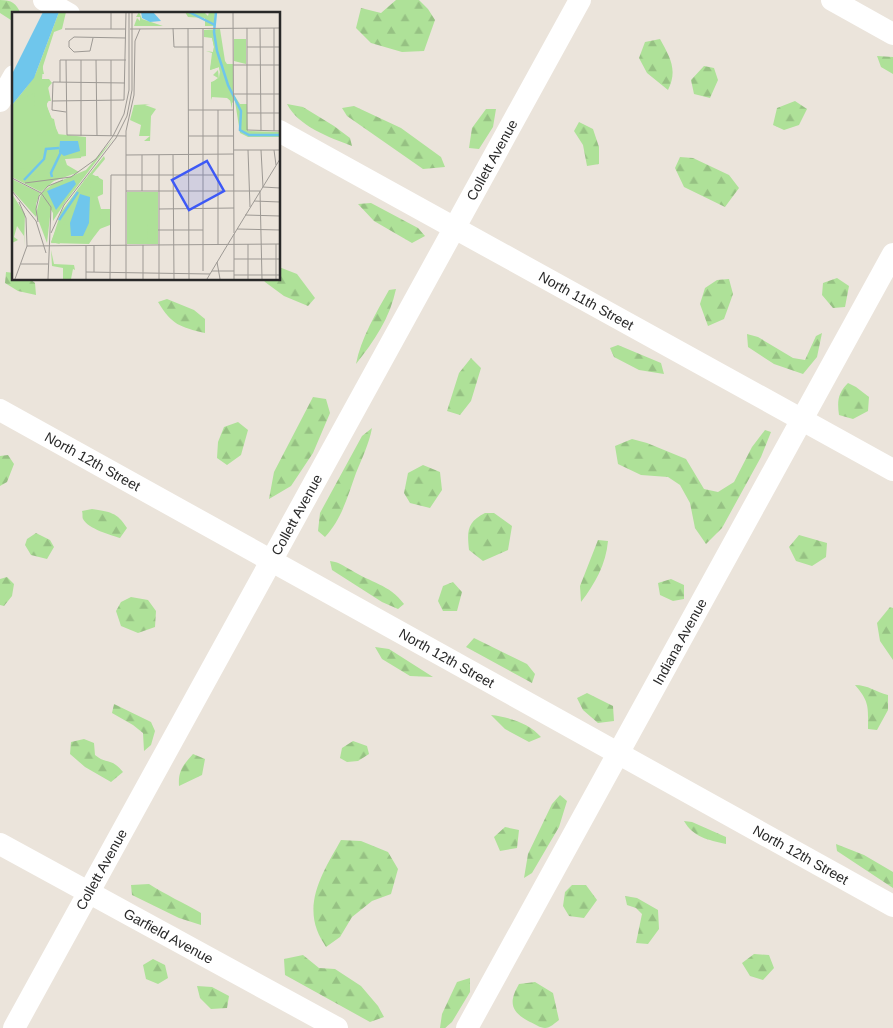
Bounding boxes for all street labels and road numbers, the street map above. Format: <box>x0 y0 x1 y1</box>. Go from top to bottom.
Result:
street label: Collett Avenue <box>463 116 521 203</box>
street label: North 11th Street <box>536 268 637 333</box>
street label: North 12th Street <box>42 429 143 494</box>
street label: Collett Avenue <box>268 471 325 558</box>
street label: Indiana Avenue <box>649 595 710 688</box>
street label: North 12th Street <box>396 625 497 691</box>
street label: North 12th Street <box>750 822 851 888</box>
street label: Collett Avenue <box>73 826 130 913</box>
street label: Garfield Avenue <box>121 905 216 967</box>

